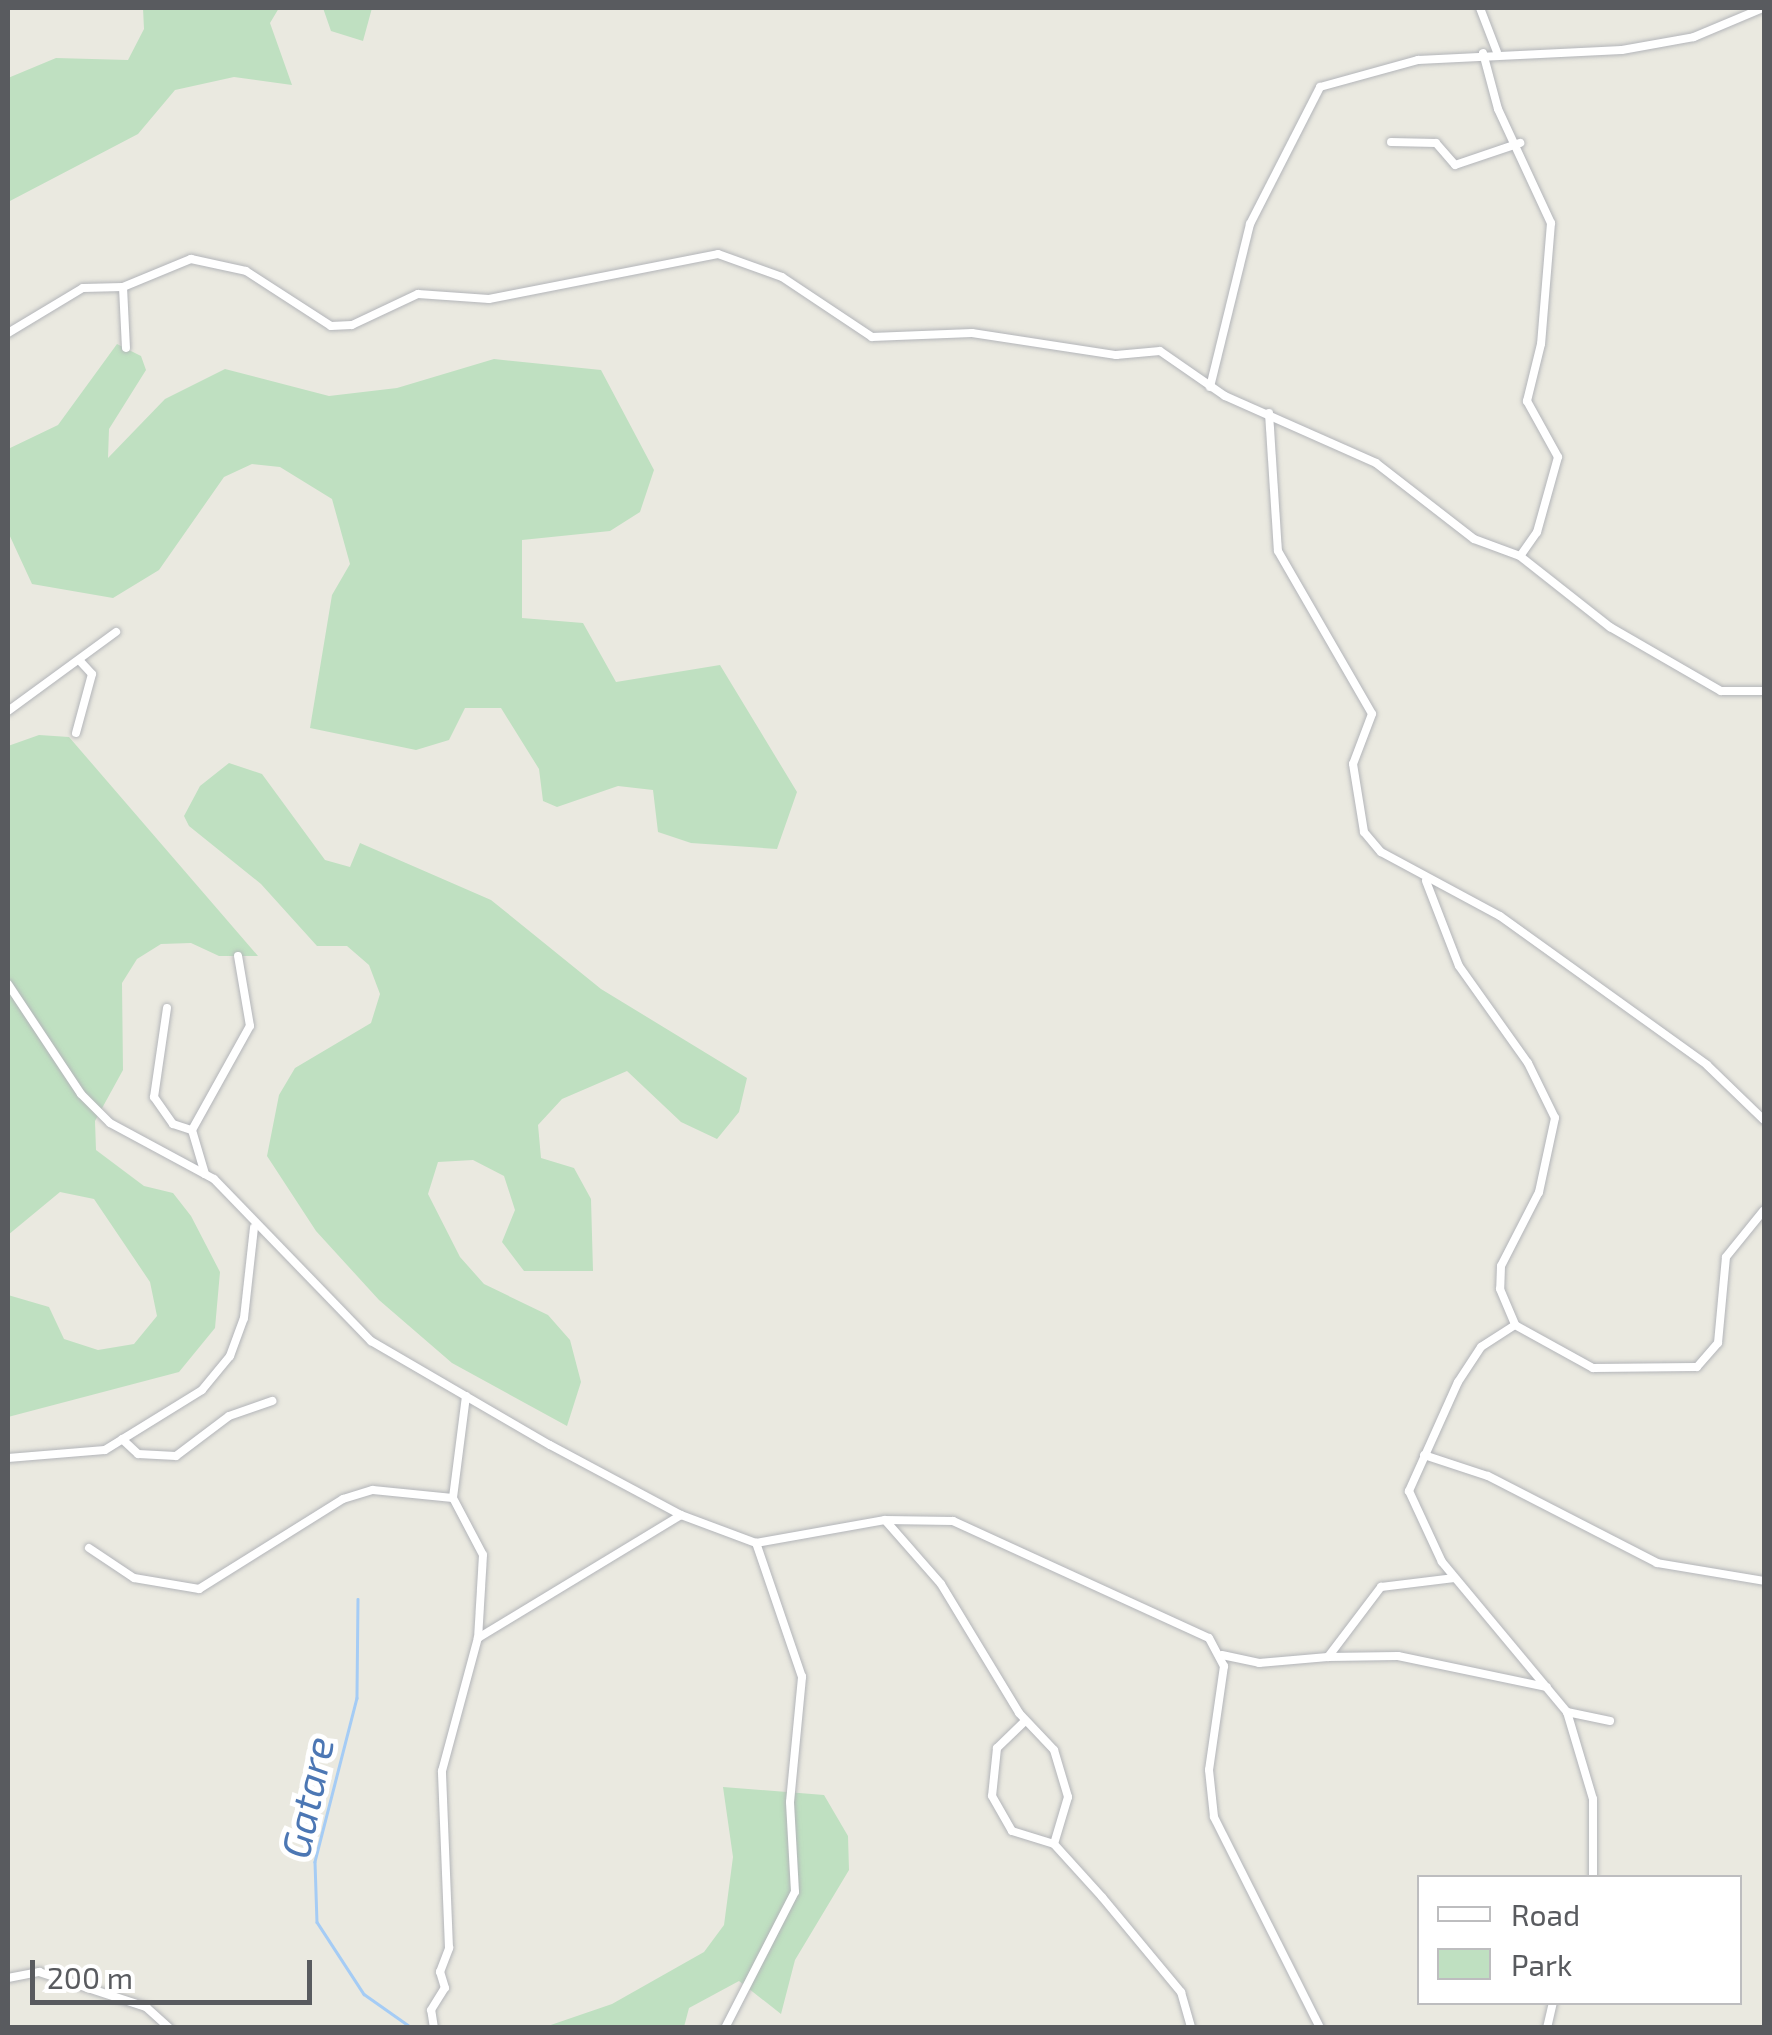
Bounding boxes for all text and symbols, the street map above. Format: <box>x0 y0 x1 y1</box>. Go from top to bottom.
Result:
water label: Gatare <box>270 1732 342 1862</box>
legend <box>1417 1875 1742 2005</box>
text: Road <box>1511 1896 1580 1932</box>
scale bar <box>35 1940 318 2002</box>
text: Park <box>1511 1946 1572 1982</box>
text: 200 m <box>47 1959 133 1995</box>

